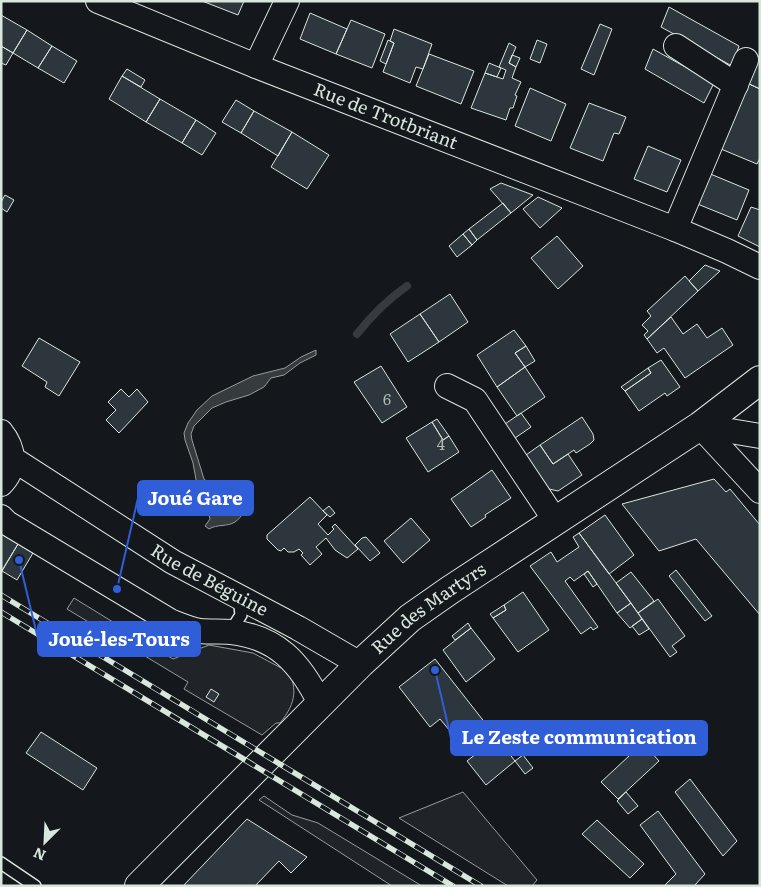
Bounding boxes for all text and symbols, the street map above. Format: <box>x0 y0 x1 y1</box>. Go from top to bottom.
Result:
street label: Rue de Trotbriant <box>310 75 463 156</box>
house number: 6 <box>383 387 391 410</box>
house number: 4 <box>437 432 445 455</box>
callout: Joué Gare <box>138 481 253 515</box>
text: Joué Gare <box>147 483 243 511</box>
street label: Rue de Béguine <box>146 536 274 622</box>
street label: Rue des Martyrs <box>364 555 491 660</box>
callout: Joué-les-Tours <box>38 622 200 656</box>
text: Joué-les-Tours <box>48 624 190 652</box>
callout: Le Zeste communication <box>451 721 707 755</box>
text: Le Zeste communication <box>461 722 697 750</box>
north arrow <box>20 817 70 867</box>
text: N <box>30 843 49 866</box>

